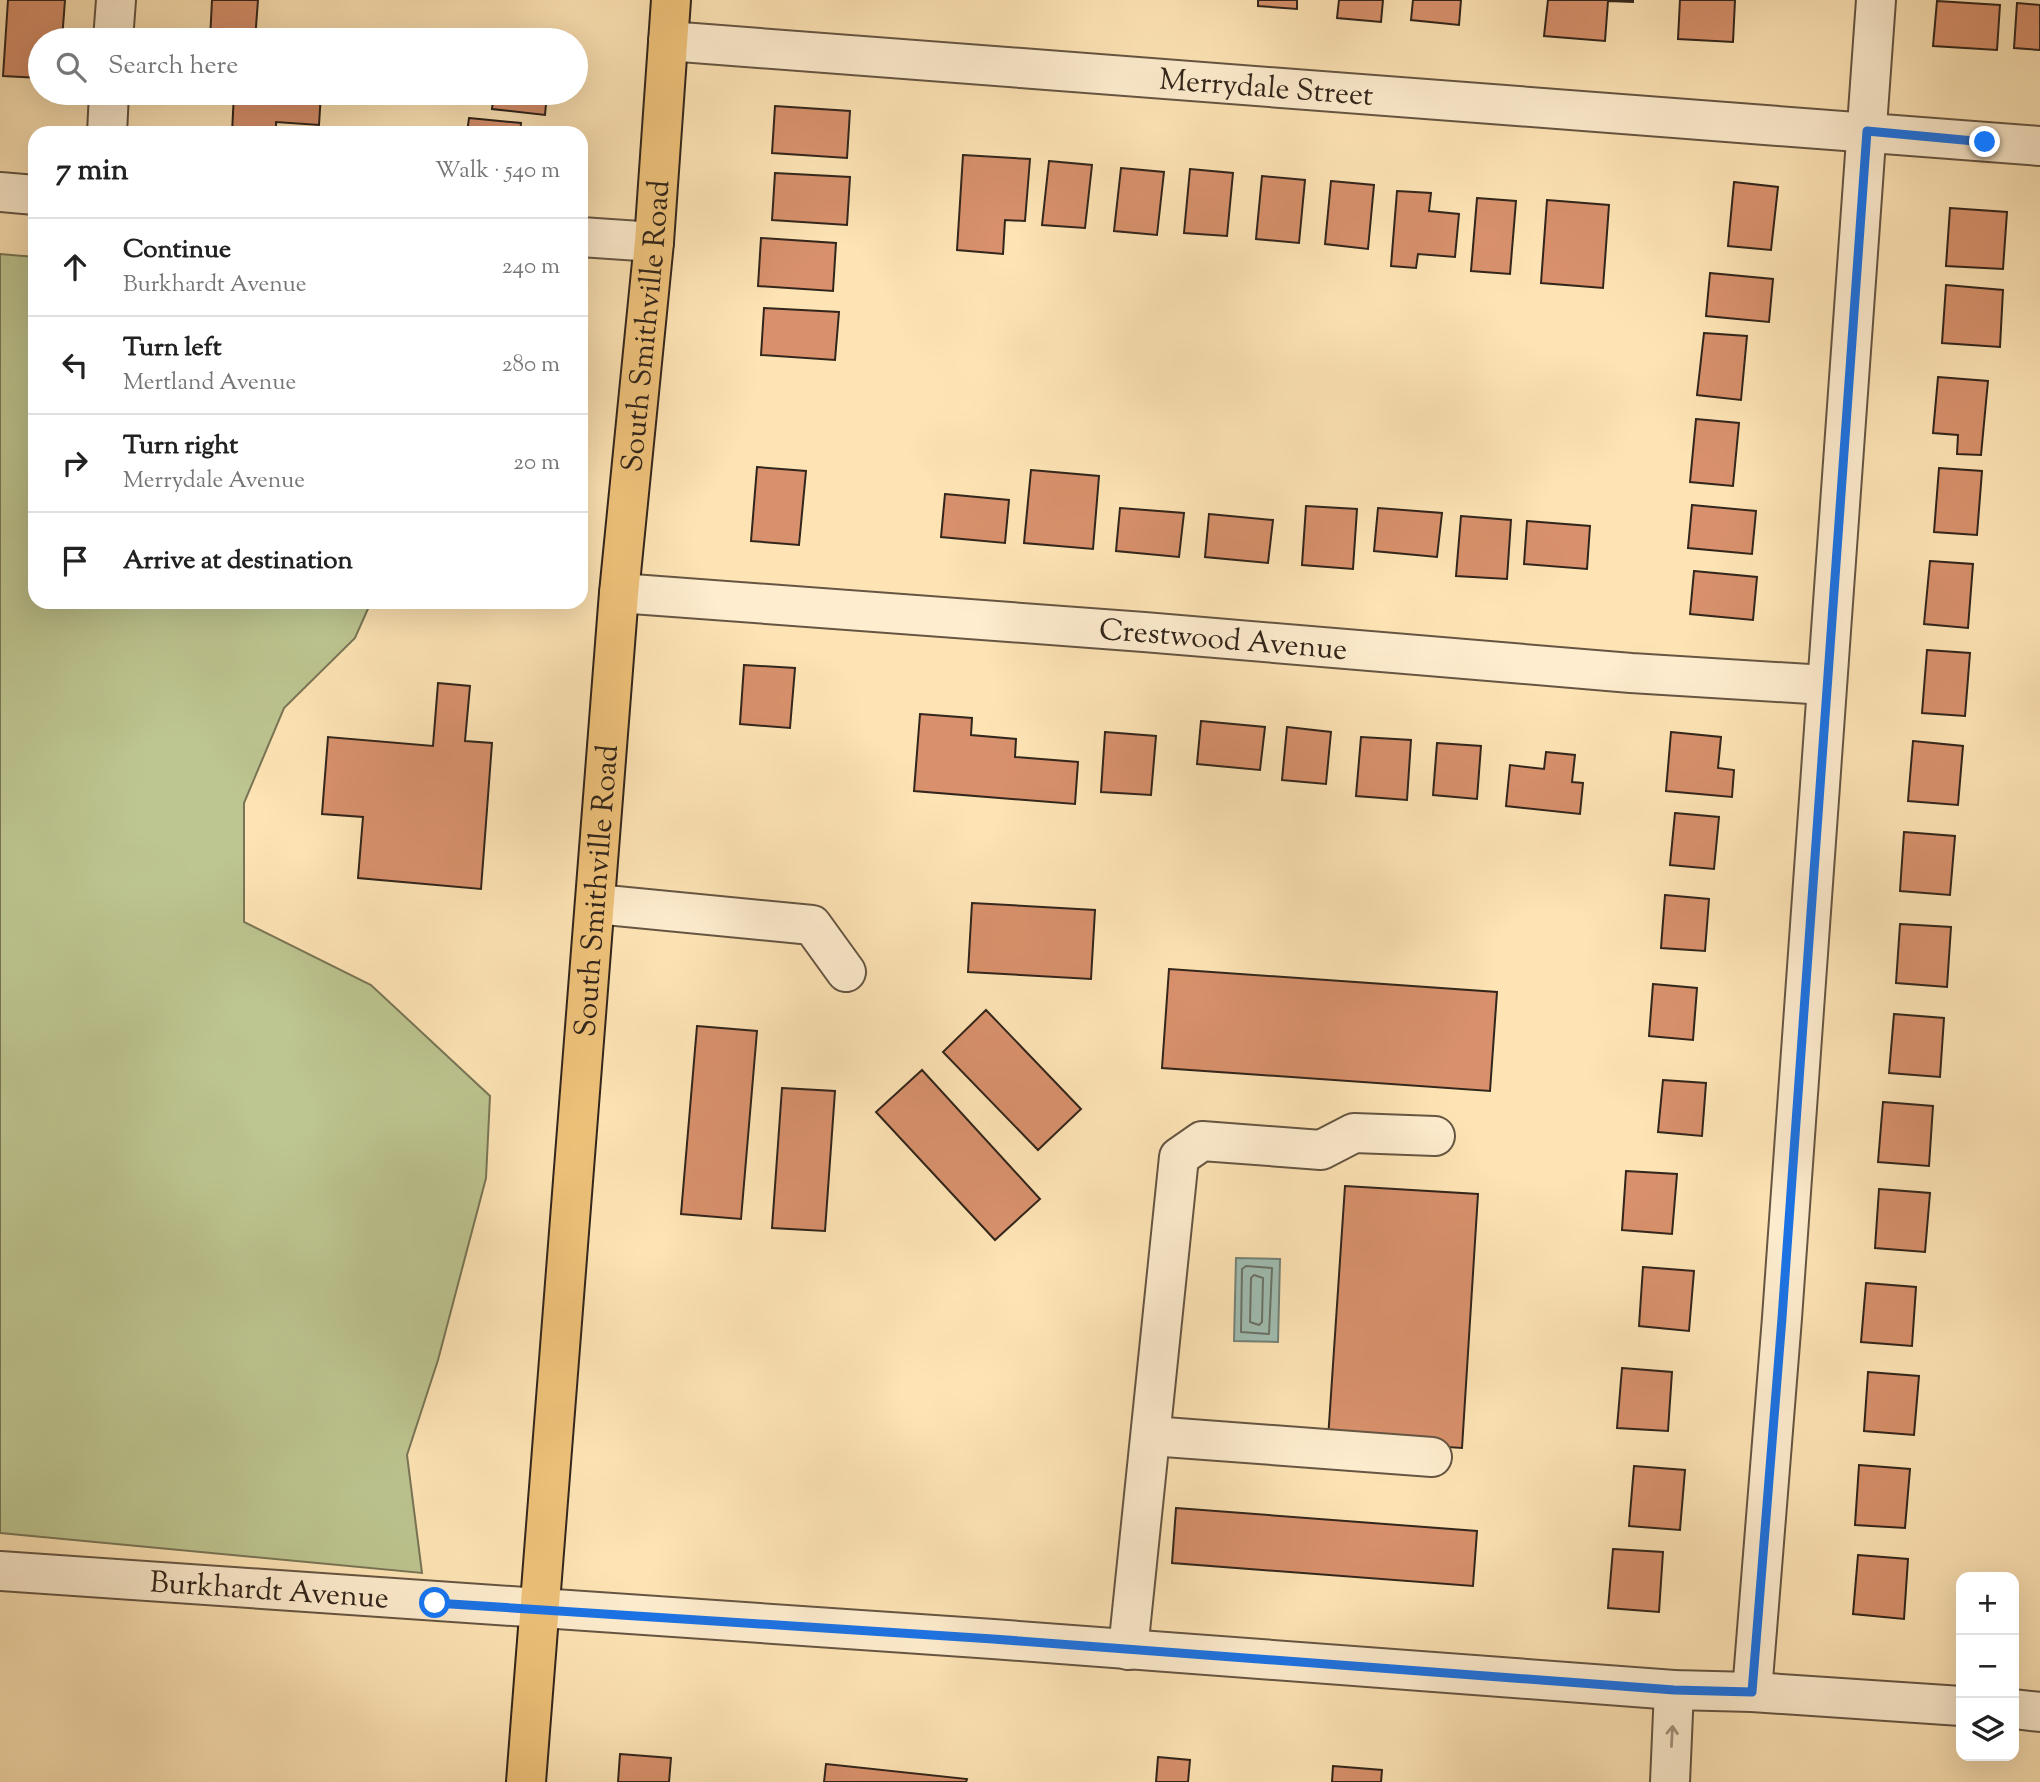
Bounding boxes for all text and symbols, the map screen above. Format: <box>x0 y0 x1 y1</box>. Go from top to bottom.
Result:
search box <box>28 28 588 105</box>
icon: search <box>52 48 90 86</box>
text: Search here <box>108 48 238 85</box>
street label: Merrydale Street <box>1157 60 1375 119</box>
route end <box>1969 126 2000 157</box>
text: 7 min <box>56 150 128 193</box>
text: Walk · 540 m <box>435 155 560 188</box>
street label: South Smithville Road <box>612 179 682 474</box>
text: Continue <box>123 232 231 269</box>
icon: ahead <box>56 248 94 286</box>
text: 240 m <box>502 251 560 284</box>
text: Burkhardt Avenue <box>123 269 307 302</box>
text: Turn left <box>123 330 222 367</box>
icon: left <box>56 346 94 384</box>
text: 280 m <box>502 349 560 382</box>
text: Mertland Avenue <box>123 367 296 400</box>
text: Turn right <box>123 428 238 465</box>
icon: right <box>56 444 94 482</box>
text: 20 m <box>513 447 560 480</box>
text: Merrydale Avenue <box>123 465 305 498</box>
icon: arrive <box>56 542 94 580</box>
text: Arrive at destination <box>123 543 353 580</box>
street label: Crestwood Avenue <box>1097 610 1349 673</box>
street label: South Smithville Road <box>565 743 631 1039</box>
street label: Burkhardt Avenue <box>148 1562 390 1622</box>
map controls <box>1956 1572 2019 1761</box>
button: + <box>1956 1572 2019 1635</box>
route start <box>419 1587 450 1618</box>
button: − <box>1956 1635 2019 1698</box>
button: layers <box>1956 1698 2019 1761</box>
one-way arrow <box>1666 1725 1679 1748</box>

